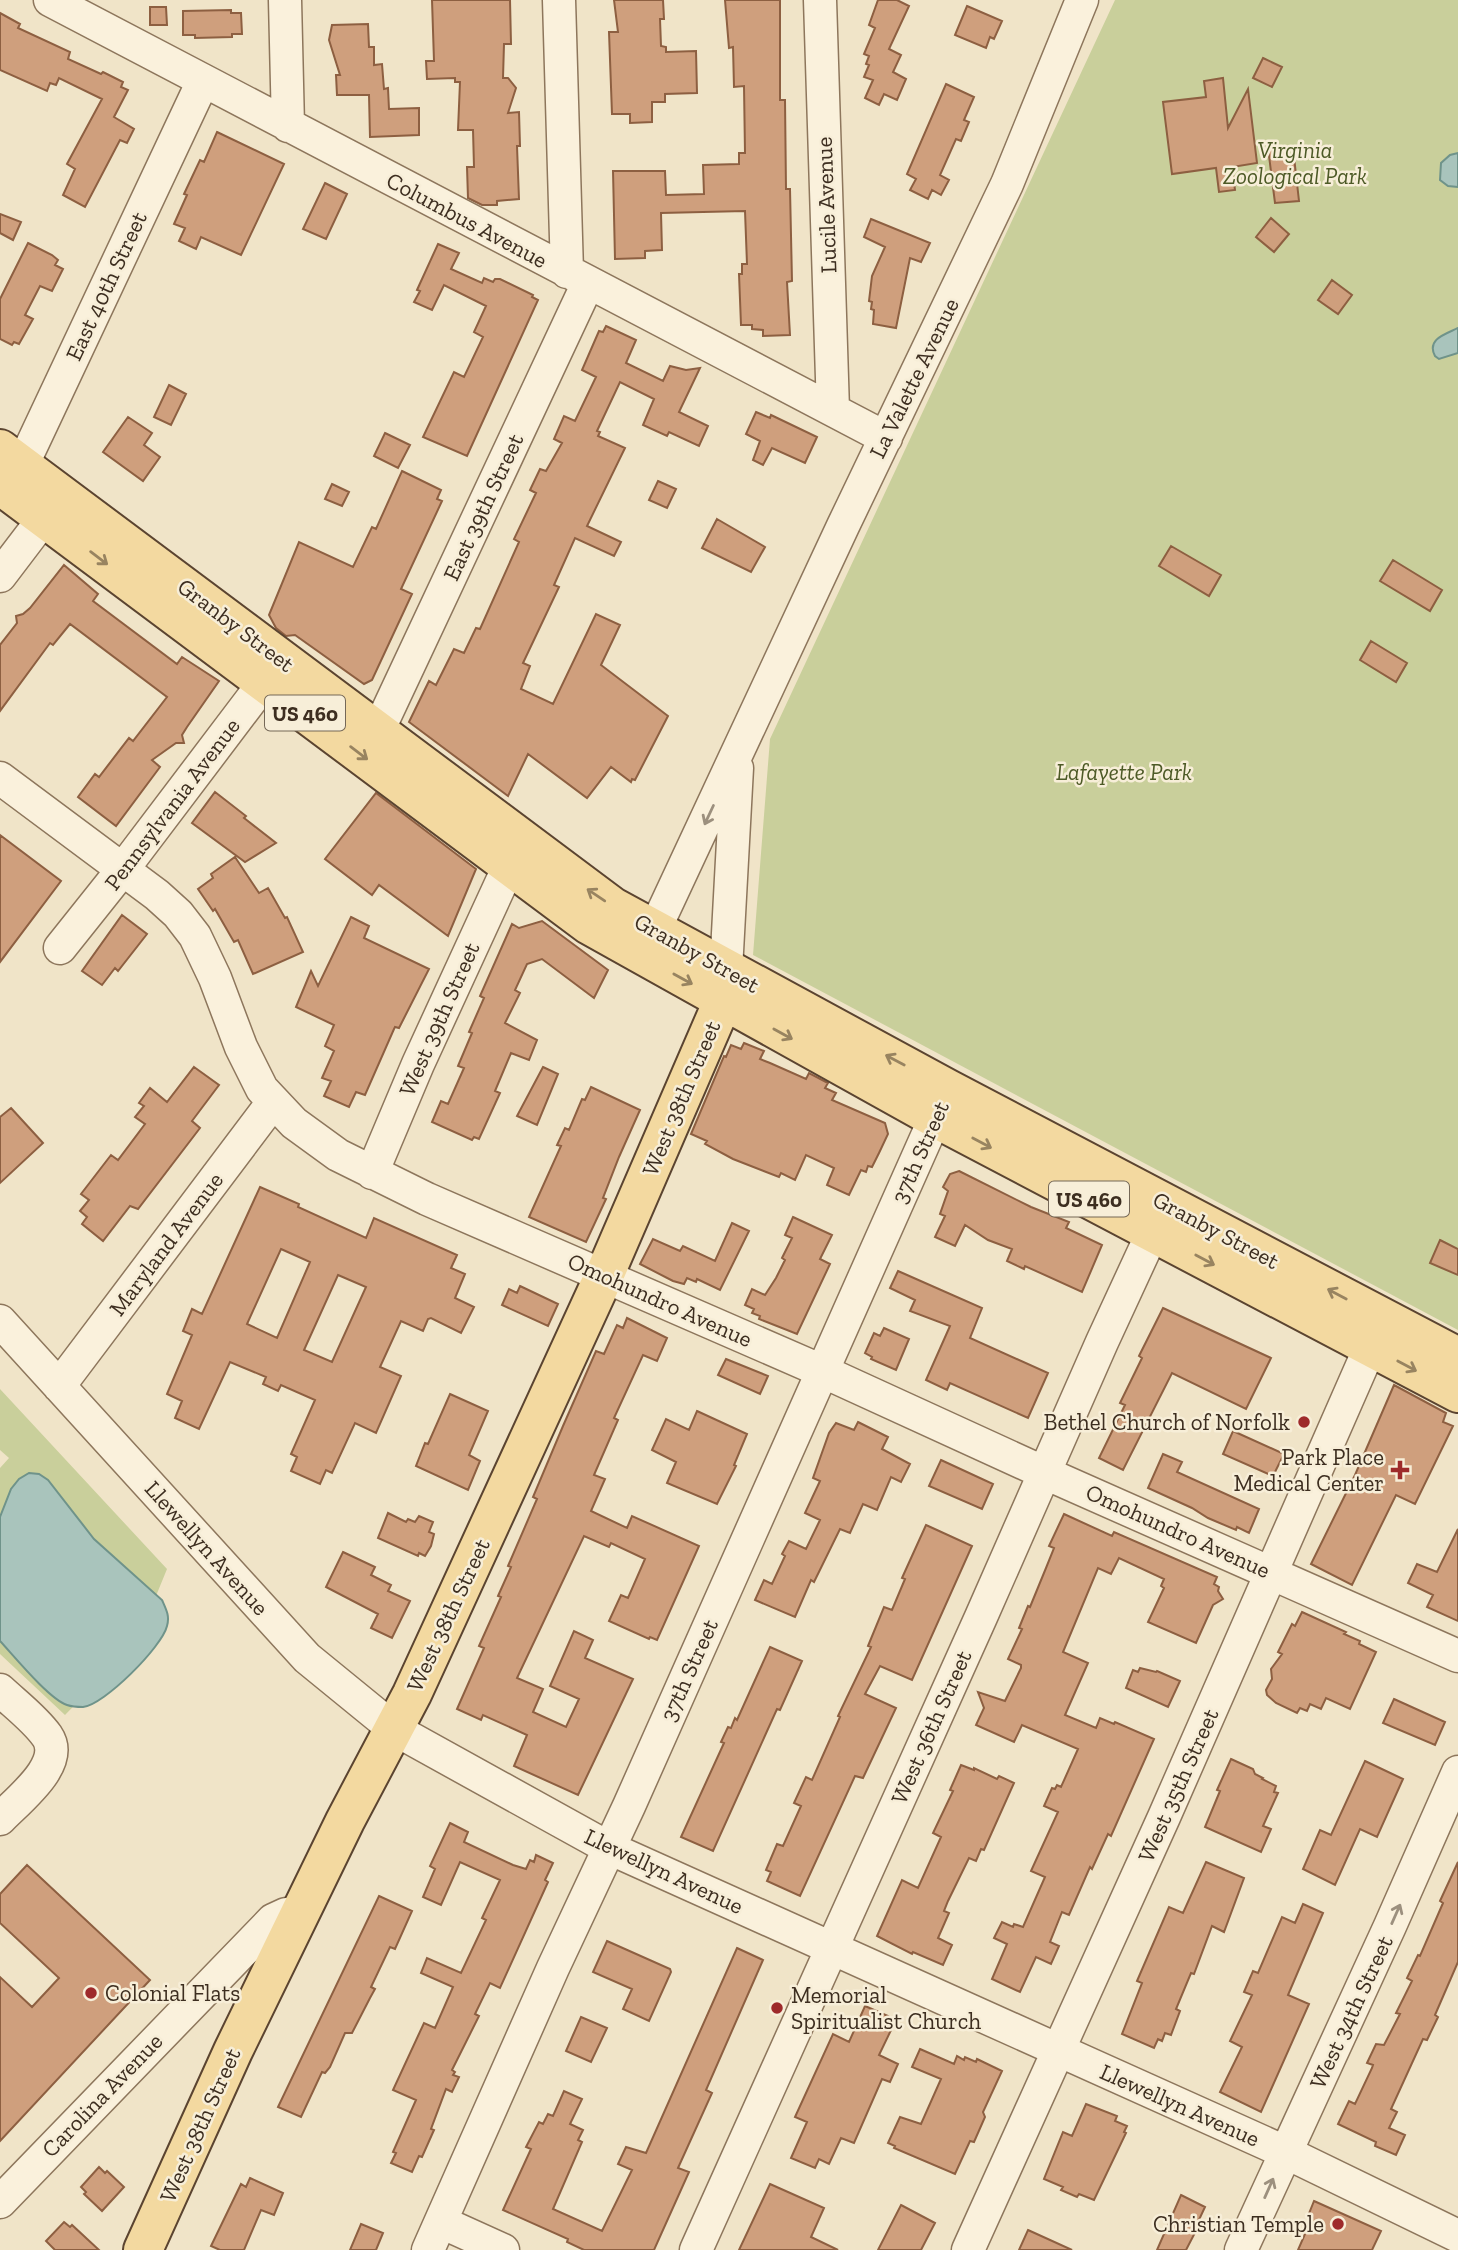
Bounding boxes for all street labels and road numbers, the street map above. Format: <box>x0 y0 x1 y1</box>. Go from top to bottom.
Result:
street label: Lucile Avenue <box>810 136 842 274</box>
street label: Columbus Avenue <box>382 166 552 274</box>
street label: East 40th Street <box>59 207 153 365</box>
street label: La Valette Avenue <box>863 293 965 463</box>
street label: East 39th Street <box>437 429 529 585</box>
street label: Granby Street <box>172 572 300 678</box>
road number: US 460 <box>265 696 345 730</box>
street label: Pennsylvania Avenue <box>98 712 246 896</box>
street label: Granby Street <box>630 907 765 999</box>
street label: West 39th Street <box>393 937 486 1100</box>
street label: West 38th Street <box>636 1016 726 1180</box>
street label: 37th Street <box>885 1096 955 1208</box>
street label: Maryland Avenue <box>103 1167 229 1321</box>
road number: US 460 <box>1049 1182 1129 1216</box>
street label: Granby Street <box>1148 1185 1284 1275</box>
street label: Omohundro Avenue <box>563 1247 757 1353</box>
street label: Llewellyn Avenue <box>139 1475 275 1621</box>
street label: Omohundro Avenue <box>1081 1478 1275 1584</box>
street label: West 38th Street <box>400 1534 496 1696</box>
street label: 37th Street <box>654 1614 724 1726</box>
street label: West 36th Street <box>885 1645 978 1808</box>
street label: West 35th Street <box>1132 1703 1225 1866</box>
street label: Llewellyn Avenue <box>580 1822 748 1920</box>
street label: West 34th Street <box>1303 1931 1399 2093</box>
street label: Carolina Avenue <box>36 2027 168 2163</box>
street label: West 38th Street <box>154 2043 247 2206</box>
street label: Llewellyn Avenue <box>1096 2057 1264 2153</box>

